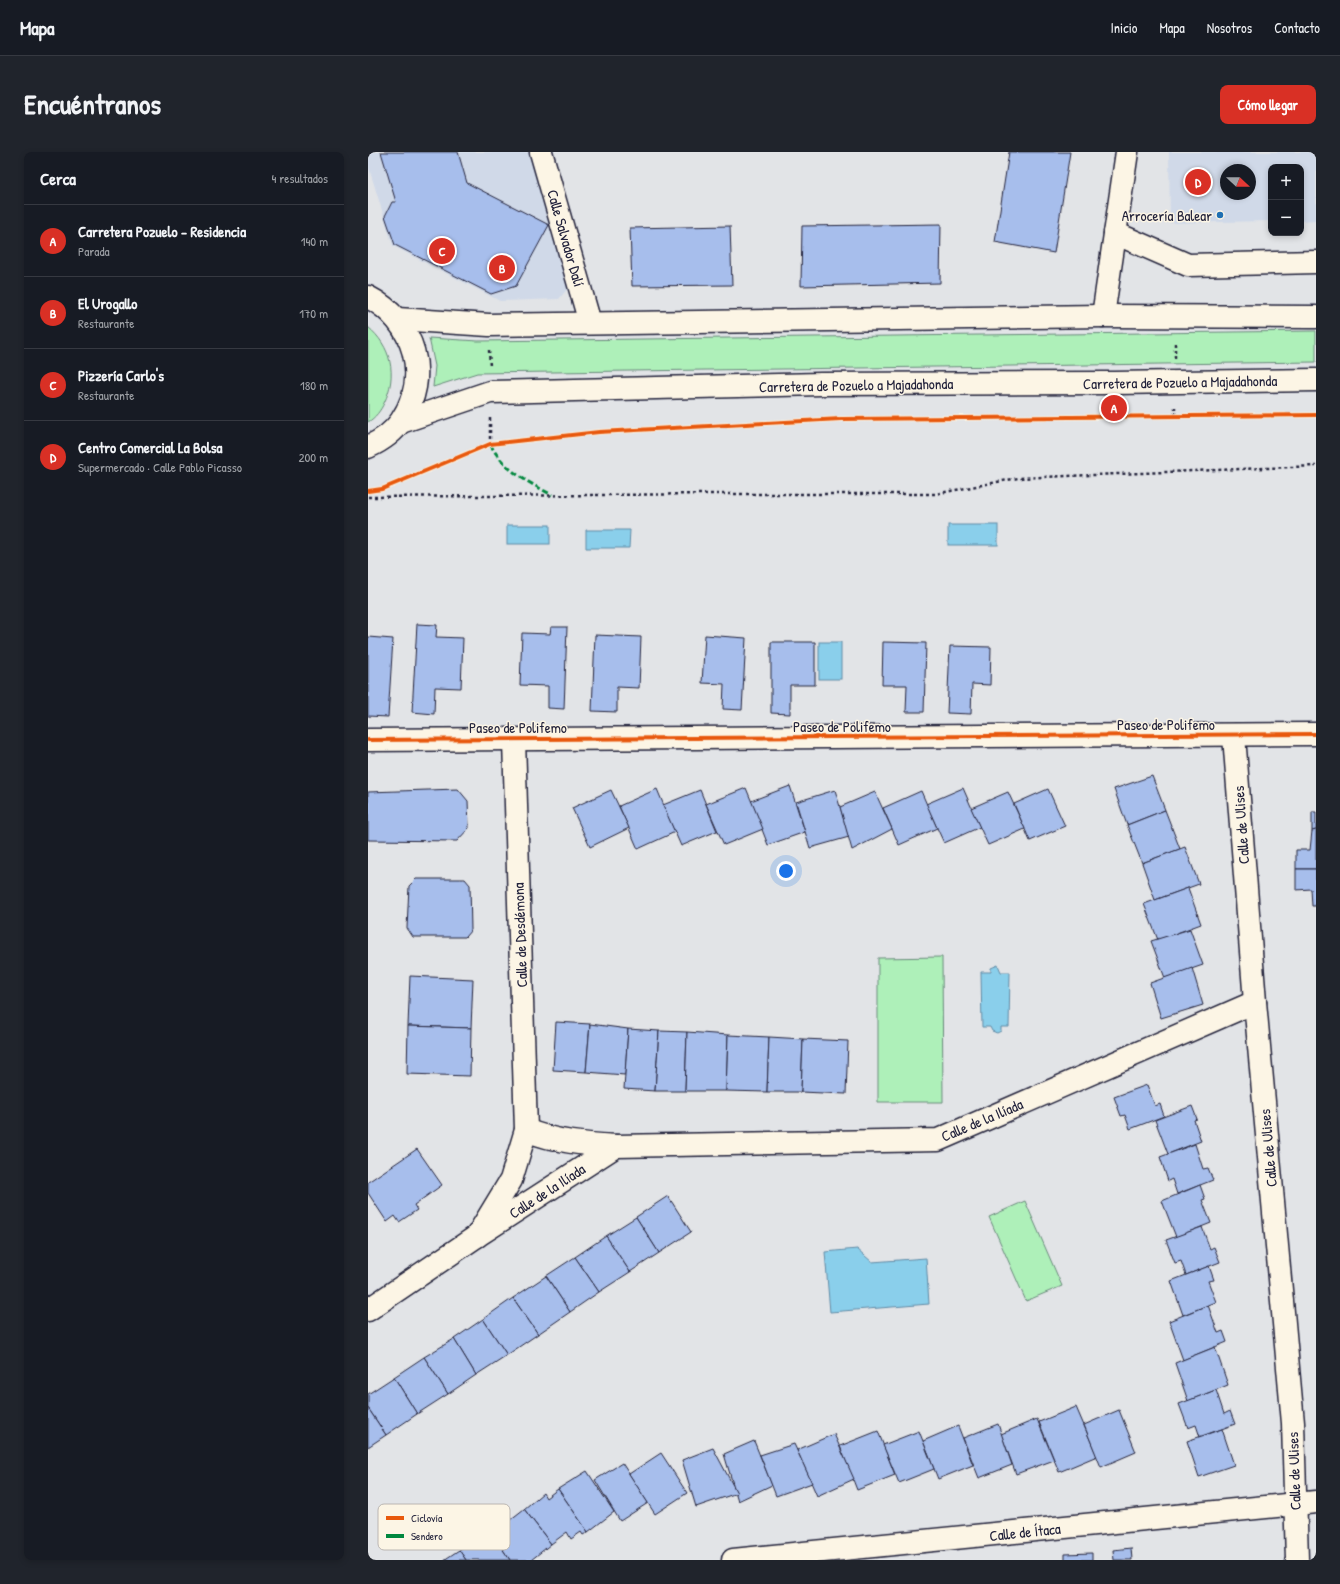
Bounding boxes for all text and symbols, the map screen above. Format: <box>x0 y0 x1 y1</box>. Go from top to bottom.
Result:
text: Mapa <box>20 15 54 41</box>
text: Inicio <box>1111 18 1137 37</box>
text: Mapa <box>1159 18 1185 37</box>
text: Nosotros <box>1207 18 1252 37</box>
text: Contacto <box>1274 18 1320 37</box>
text: Encuéntranos <box>24 85 161 123</box>
button: Cómo llegar <box>1220 85 1316 124</box>
north arrow <box>1220 164 1256 200</box>
map controls <box>1268 164 1304 236</box>
button: + <box>1268 164 1304 200</box>
text: Cerca <box>40 167 76 190</box>
pin: D <box>1185 167 1211 197</box>
text: 4 resultados <box>271 169 328 187</box>
street label: Calle Salvador Dalí <box>542 187 590 289</box>
button: − <box>1268 200 1304 236</box>
place label: Arrocería Balear <box>1122 205 1212 226</box>
marker: Arrocería Balear <box>1215 210 1225 220</box>
text: Carretera Pozuelo - Residencia <box>78 221 246 242</box>
text: A <box>50 232 56 250</box>
text: 140 m <box>301 232 328 250</box>
pin: C <box>429 236 455 266</box>
text: Parada <box>78 242 110 260</box>
pin: B <box>489 253 515 283</box>
text: El Urogallo <box>78 293 137 314</box>
text: B <box>50 304 56 322</box>
text: 170 m <box>299 304 328 322</box>
text: Restaurante <box>78 314 134 332</box>
text: Pizzería Carlo's <box>78 365 164 386</box>
street label: Carretera de Pozuelo a Majadahonda <box>1083 370 1277 394</box>
street label: Carretera de Pozuelo a Majadahonda <box>759 373 953 397</box>
text: C <box>49 376 57 394</box>
text: 180 m <box>300 376 328 394</box>
text: Restaurante <box>78 386 134 404</box>
pin: A <box>1101 393 1127 423</box>
text: Centro Comercial La Bolsa <box>78 437 222 458</box>
text: D <box>50 448 56 466</box>
text: 200 m <box>298 448 328 466</box>
text: Supermercado · Calle Pablo Picasso <box>78 458 242 476</box>
street label: Paseo de Polifemo <box>1117 714 1215 735</box>
street label: Paseo de Polifemo <box>793 716 891 737</box>
street label: Paseo de Polifemo <box>469 717 567 738</box>
street label: Calle de Ulises <box>1228 785 1254 865</box>
your location <box>776 861 796 881</box>
street label: Calle de Desdémona <box>508 882 532 988</box>
street label: Calle de la Ilíada <box>938 1093 1026 1147</box>
street label: Calle de Ulises <box>1254 1108 1282 1188</box>
street label: Calle de la Ilíada <box>505 1158 589 1224</box>
street label: Calle de Ulises <box>1282 1431 1306 1511</box>
legend <box>378 1504 510 1550</box>
text: Ciclovía <box>411 1511 443 1525</box>
street label: Calle de Ítaca <box>988 1518 1062 1546</box>
text: Sendero <box>411 1529 443 1543</box>

